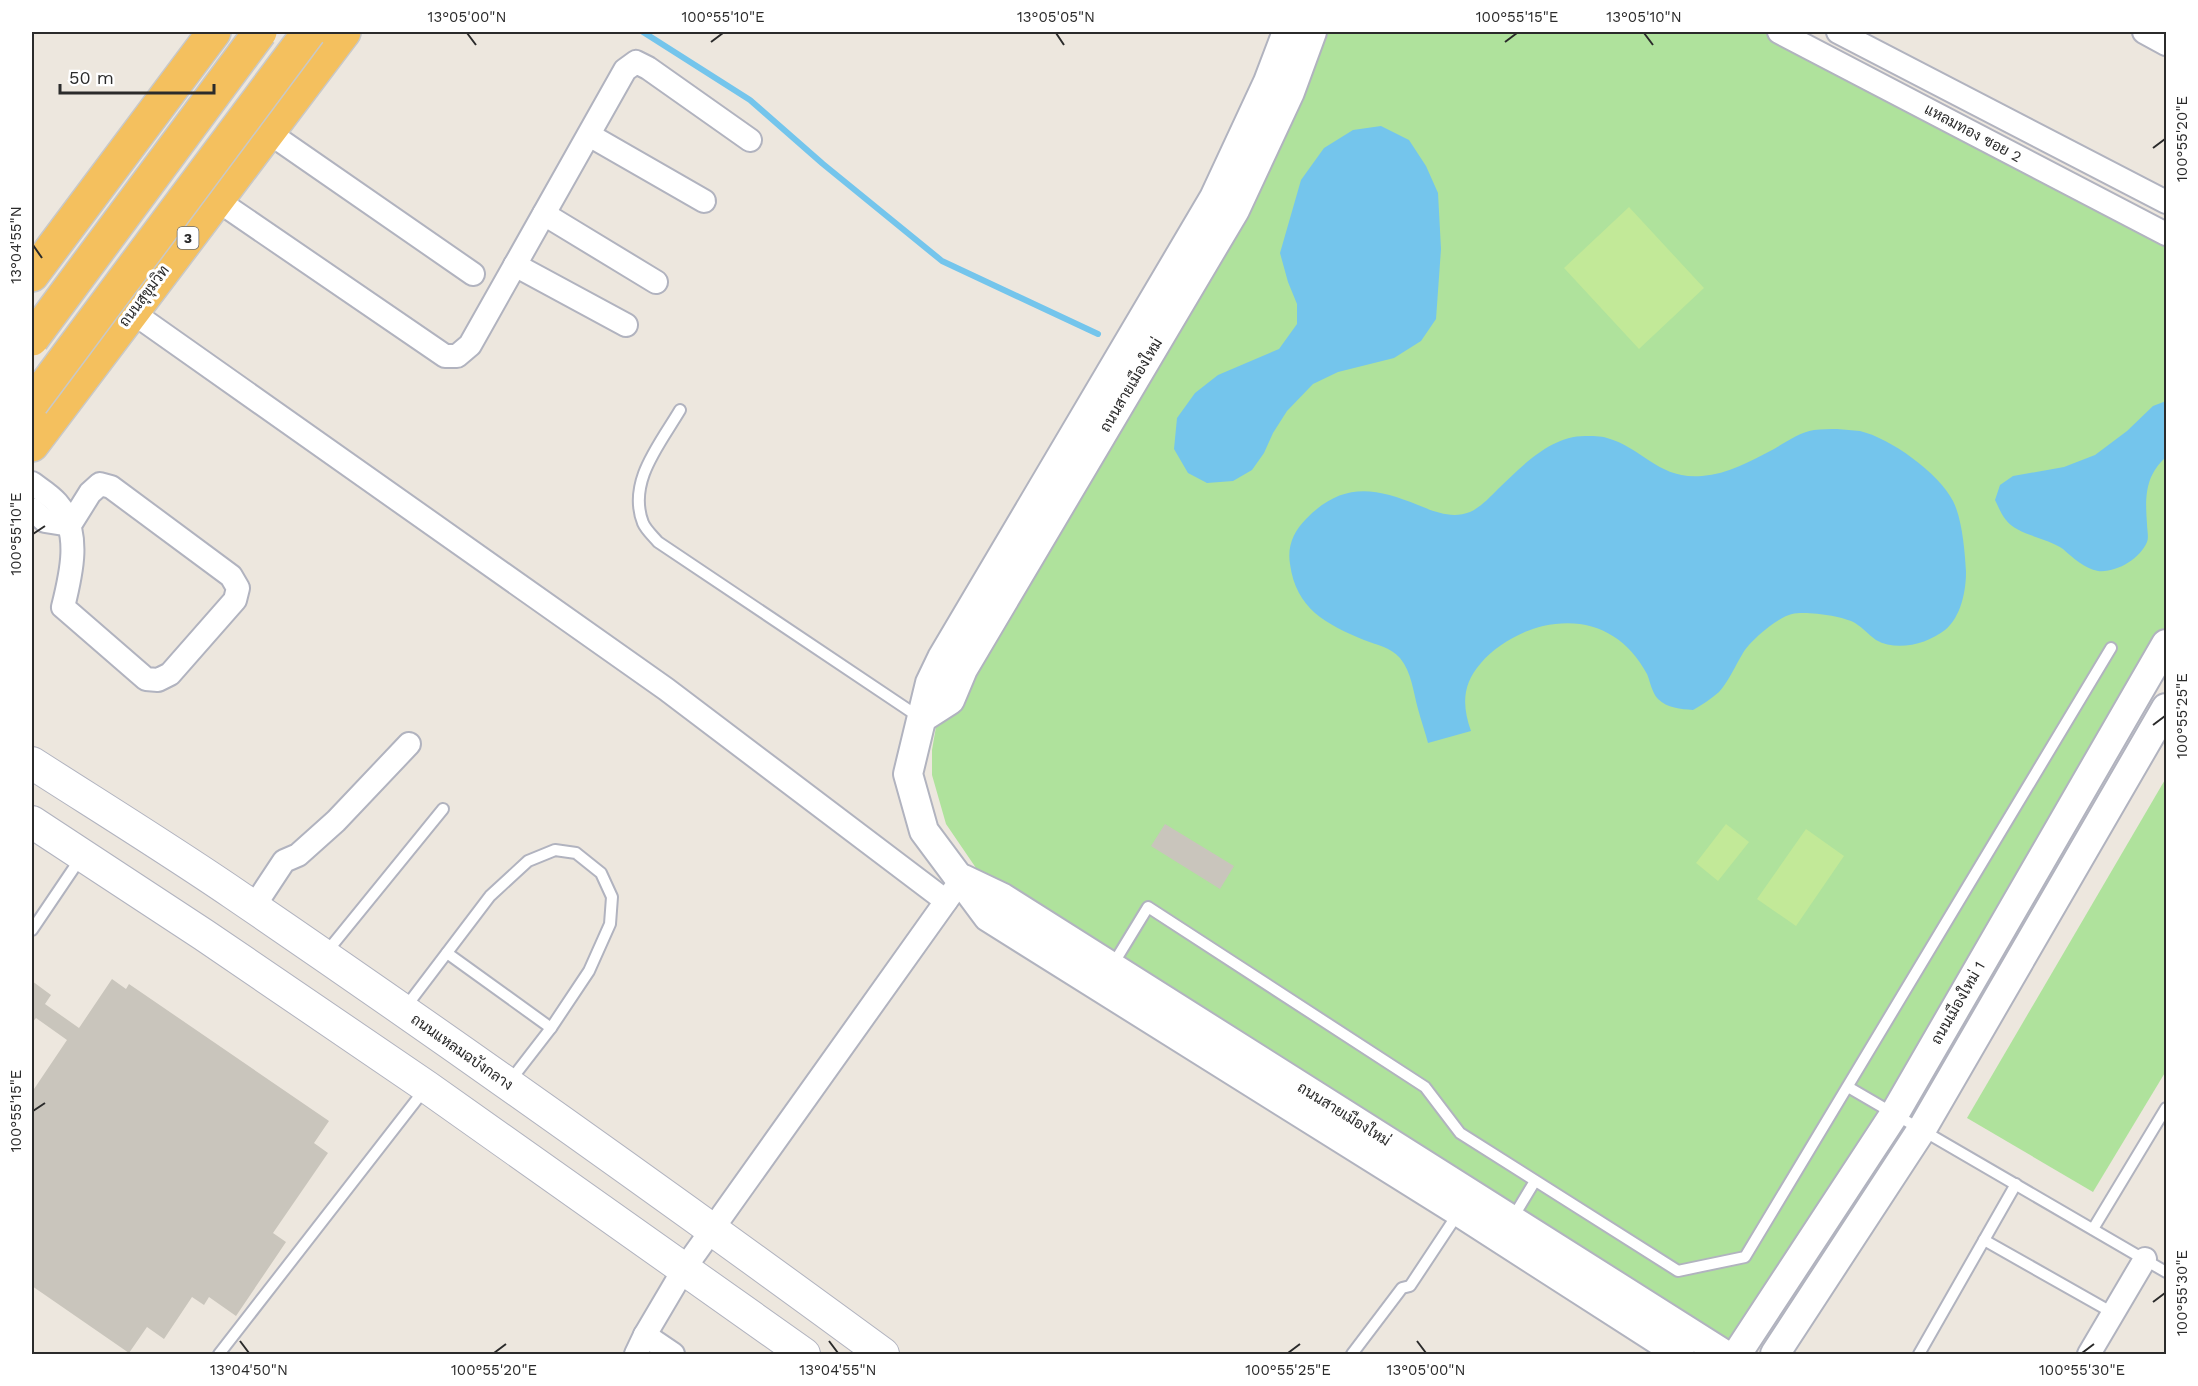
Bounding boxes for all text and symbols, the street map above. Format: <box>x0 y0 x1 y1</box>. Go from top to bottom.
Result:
text: 13°05'00"N <box>428 8 506 26</box>
text: 100°55'10"E <box>681 8 765 26</box>
text: 13°05'05"N <box>1017 8 1095 26</box>
text: 100°55'15"E <box>1476 8 1558 26</box>
text: 13°05'10"N <box>1606 8 1682 26</box>
scale bar <box>60 57 214 95</box>
text: 50 m <box>69 67 114 88</box>
text: 100°55'20"E <box>2173 96 2191 182</box>
street label: แหลมทอง ซอย 2 <box>1921 100 2025 166</box>
text: 13°04'55"N <box>7 206 25 284</box>
road number: 3 <box>178 227 198 249</box>
street label: ถนนสุขุมวิท <box>115 262 175 331</box>
street label: ถนนสายเมืองใหม่ <box>1095 334 1166 435</box>
text: 100°55'10"E <box>7 492 25 576</box>
text: 100°55'25"E <box>2173 673 2191 759</box>
street label: ถนนเมืองใหม่ 1 <box>1926 958 1989 1048</box>
street label: ถนนแหลมฉบังกลาง <box>408 1010 516 1094</box>
text: 100°55'15"E <box>7 1070 25 1152</box>
street label: ถนนสายเมืองใหม่ <box>1294 1077 1394 1150</box>
text: 100°55'30"E <box>2173 1250 2191 1336</box>
text: 13°04'50"N <box>210 1361 288 1379</box>
text: 100°55'20"E <box>451 1361 537 1379</box>
text: 13°04'55"N <box>799 1361 877 1379</box>
text: 100°55'25"E <box>1245 1361 1331 1379</box>
text: 13°05'00"N <box>1387 1361 1465 1379</box>
text: 100°55'30"E <box>2039 1361 2125 1379</box>

